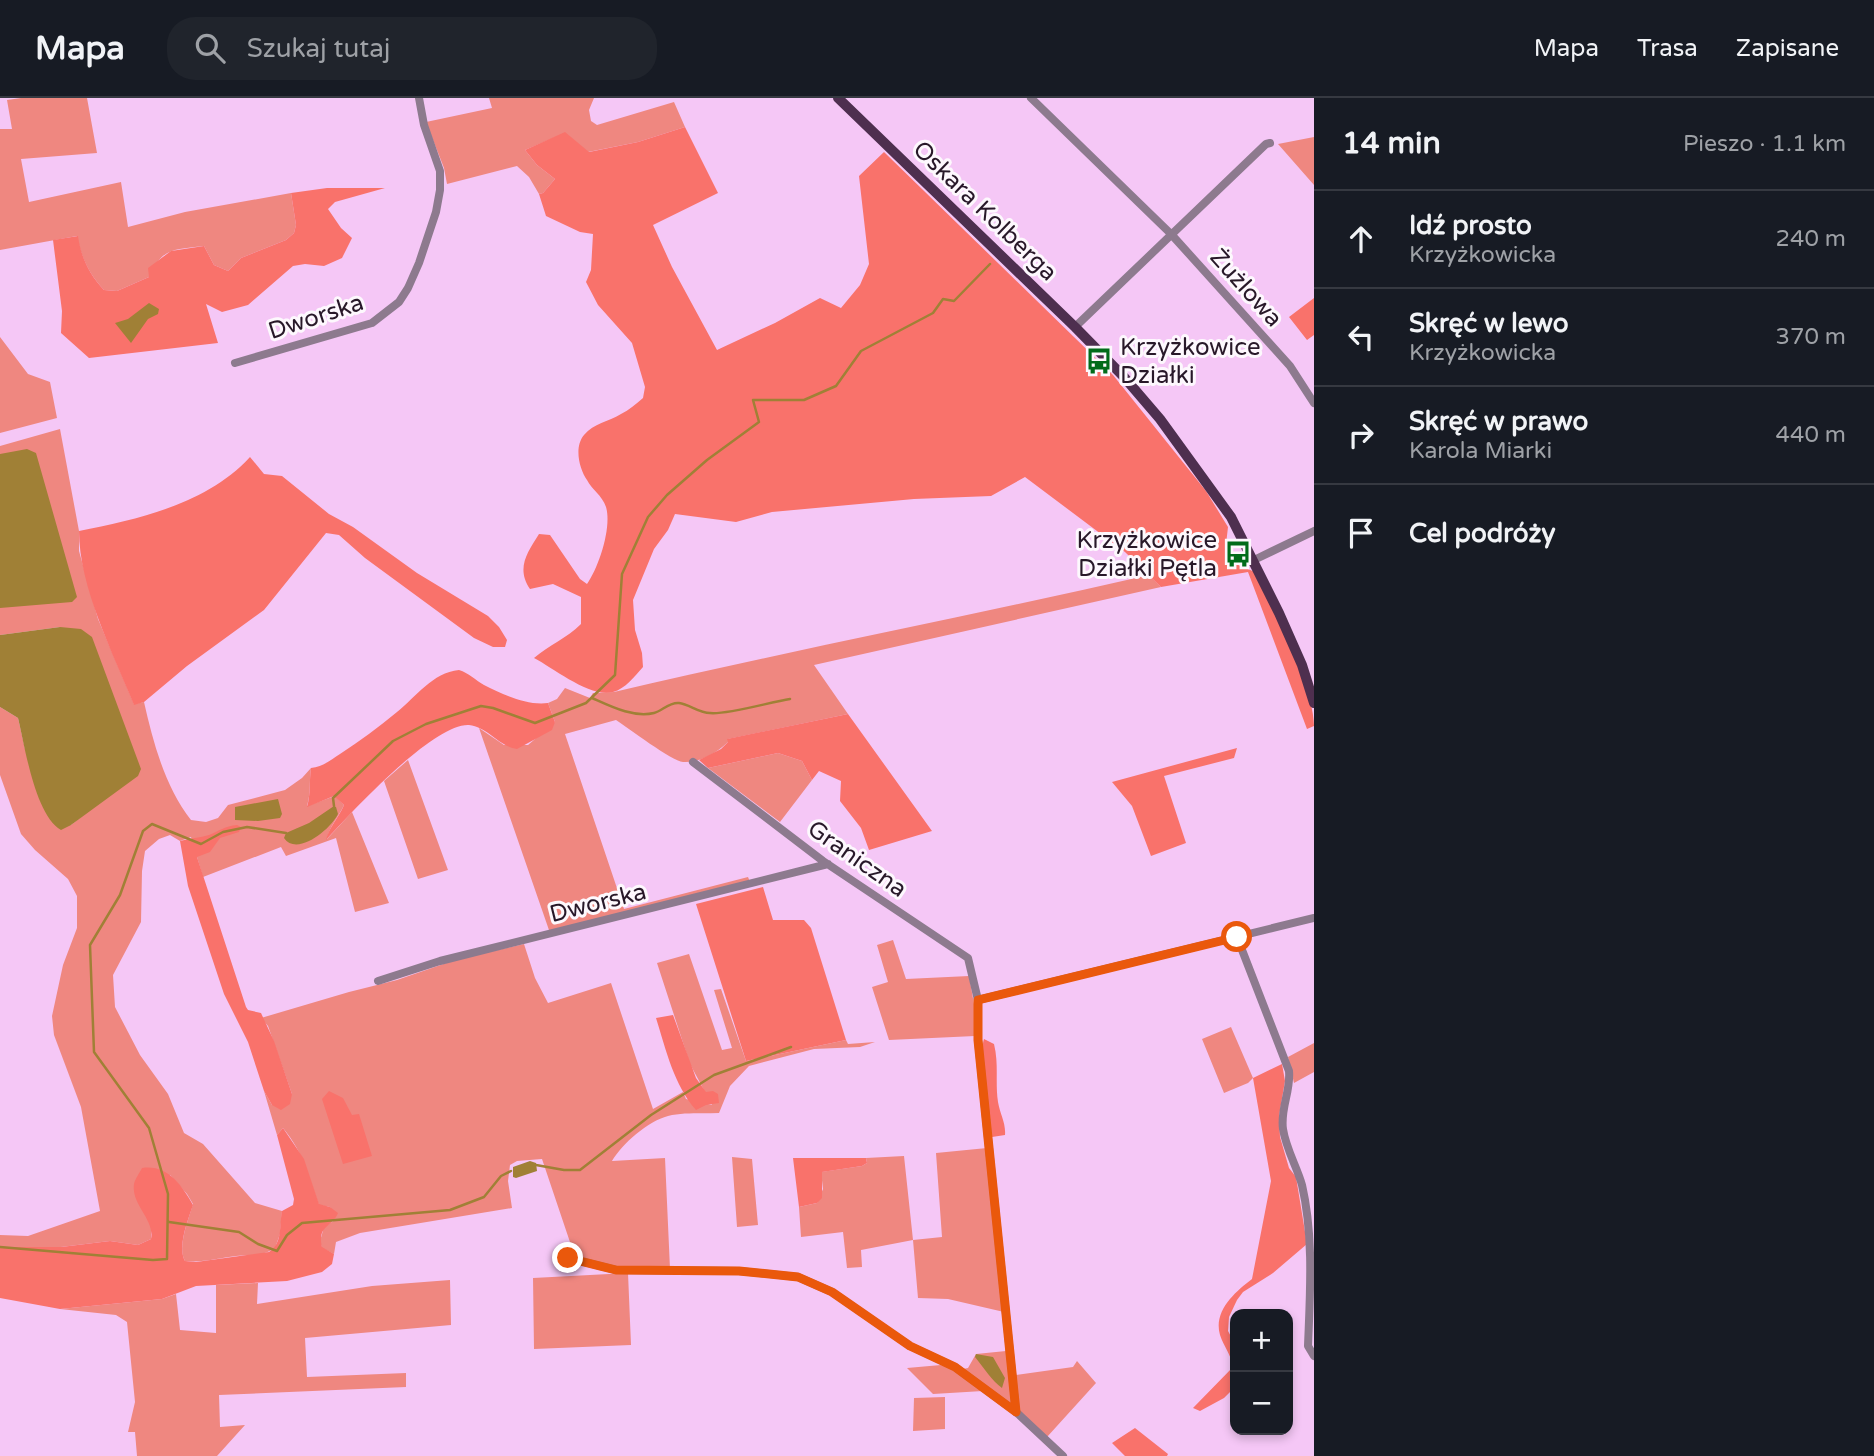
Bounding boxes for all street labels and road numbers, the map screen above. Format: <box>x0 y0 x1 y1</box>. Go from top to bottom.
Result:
street label: Oskara Kolberga <box>907 135 1063 287</box>
street label: Żużlowa <box>1204 243 1288 333</box>
street label: Dworska <box>265 288 367 346</box>
street label: Graniczna <box>802 814 912 904</box>
street label: Dworska <box>547 877 649 929</box>

